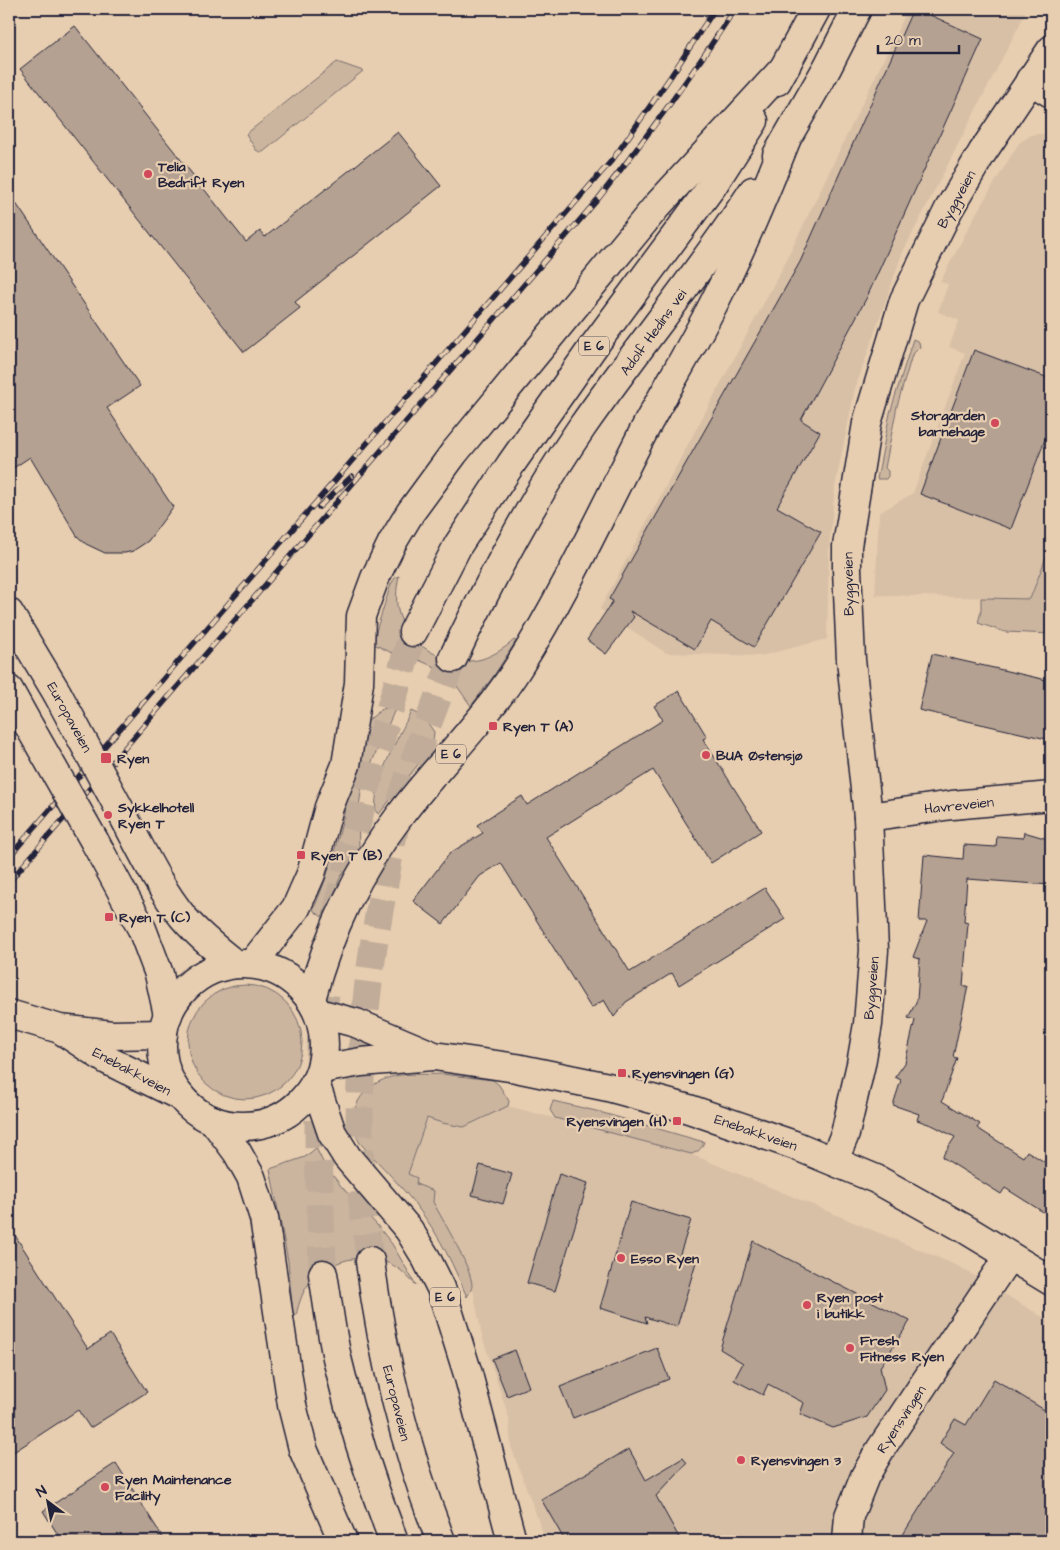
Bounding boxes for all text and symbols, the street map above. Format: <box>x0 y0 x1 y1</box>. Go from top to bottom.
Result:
scale bar <box>878 22 959 54</box>
text: 20 m <box>885 30 921 51</box>
place label: Telia Bedrift Ryen <box>157 157 244 193</box>
street label: Byggveien <box>933 167 981 232</box>
marker: Telia Bedrift Ryen <box>142 168 154 180</box>
street label: Adolf Hedins vei <box>616 285 692 380</box>
road number: E 6 <box>579 336 609 356</box>
place label: Storgården barnehage <box>910 406 985 443</box>
marker: Storgården barnehage <box>989 417 1001 429</box>
street label: Byggveien <box>838 552 860 616</box>
street label: Europaveien <box>42 679 97 756</box>
place label: Ryen T (A) <box>503 717 573 737</box>
marker: Ryen T (A) <box>487 720 499 732</box>
road number: E 6 <box>436 744 466 764</box>
place label: BUA Østensjø <box>716 746 803 766</box>
place label: Ryen <box>117 749 149 769</box>
marker: BUA Østensjø <box>700 749 712 761</box>
marker: Ryen <box>99 751 113 765</box>
street label: Havreveien <box>923 792 995 820</box>
place label: Sykkelhotell Ryen T <box>117 798 195 834</box>
marker: Sykkelhotell Ryen T <box>102 809 114 821</box>
place label: Ryen T (B) <box>311 846 382 866</box>
marker: Ryen T (B) <box>295 849 307 861</box>
place label: Ryen T (C) <box>119 908 190 928</box>
marker: Ryen T (C) <box>103 911 115 923</box>
street label: Byggveien <box>859 956 885 1021</box>
street label: Enebakkveien <box>89 1043 174 1101</box>
place label: Ryensvingen (G) <box>632 1064 734 1085</box>
marker: Ryensvingen (G) <box>616 1067 628 1079</box>
street label: Enebakkveien <box>711 1109 800 1156</box>
place label: Ryensvingen (H) <box>566 1112 667 1133</box>
marker: Ryensvingen (H) <box>671 1115 683 1127</box>
place label: Esso Ryen <box>631 1249 699 1269</box>
marker: Esso Ryen <box>615 1252 627 1264</box>
road number: E 6 <box>430 1288 460 1306</box>
place label: Ryen post i butikk <box>817 1288 884 1324</box>
marker: Ryen post i butikk <box>801 1299 813 1311</box>
place label: Fresh Fitness Ryen <box>860 1331 944 1367</box>
marker: Fresh Fitness Ryen <box>844 1342 856 1354</box>
street label: Europaveien <box>377 1363 415 1443</box>
street label: Ryensvingen <box>872 1382 931 1457</box>
place label: Ryensvingen 3 <box>751 1451 842 1472</box>
marker: Ryensvingen 3 <box>735 1454 747 1466</box>
place label: Ryen Maintenance Facility <box>115 1470 232 1506</box>
north arrow <box>22 1478 72 1528</box>
text: N <box>33 1481 51 1503</box>
marker: Ryen Maintenance Facility <box>99 1481 111 1493</box>

